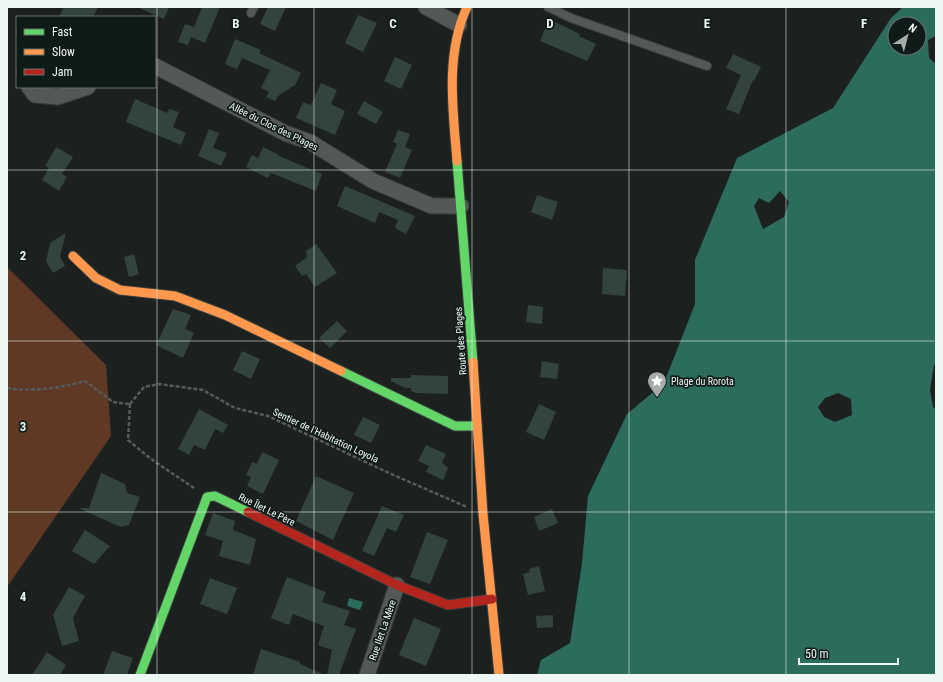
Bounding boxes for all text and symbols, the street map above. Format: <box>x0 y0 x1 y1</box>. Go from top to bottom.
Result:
legend <box>16 16 156 88</box>
text: B <box>232 16 240 31</box>
text: C <box>389 16 397 31</box>
text: D <box>546 16 554 31</box>
text: E <box>704 16 711 31</box>
text: F <box>861 16 867 31</box>
north arrow <box>887 16 927 56</box>
text: N <box>906 21 919 36</box>
text: Fast <box>52 25 73 39</box>
text: Slow <box>52 45 75 59</box>
text: Jam <box>52 65 73 79</box>
street label: Allée du Clos des Plages <box>228 100 320 153</box>
text: 2 <box>20 248 27 263</box>
street label: Route des Plages <box>453 306 468 375</box>
place icon: Plage du Rorota <box>646 370 668 398</box>
place label: Plage du Rorota <box>671 376 734 387</box>
street label: Sentier de l'Habitation Loyola <box>271 406 381 465</box>
text: 3 <box>20 419 26 434</box>
street label: Rue Îlet Le Père <box>237 490 298 528</box>
text: 4 <box>20 589 27 604</box>
street label: Rue Ilet La Mère <box>367 598 398 662</box>
scale bar <box>799 640 898 666</box>
text: 50 m <box>805 647 829 661</box>

